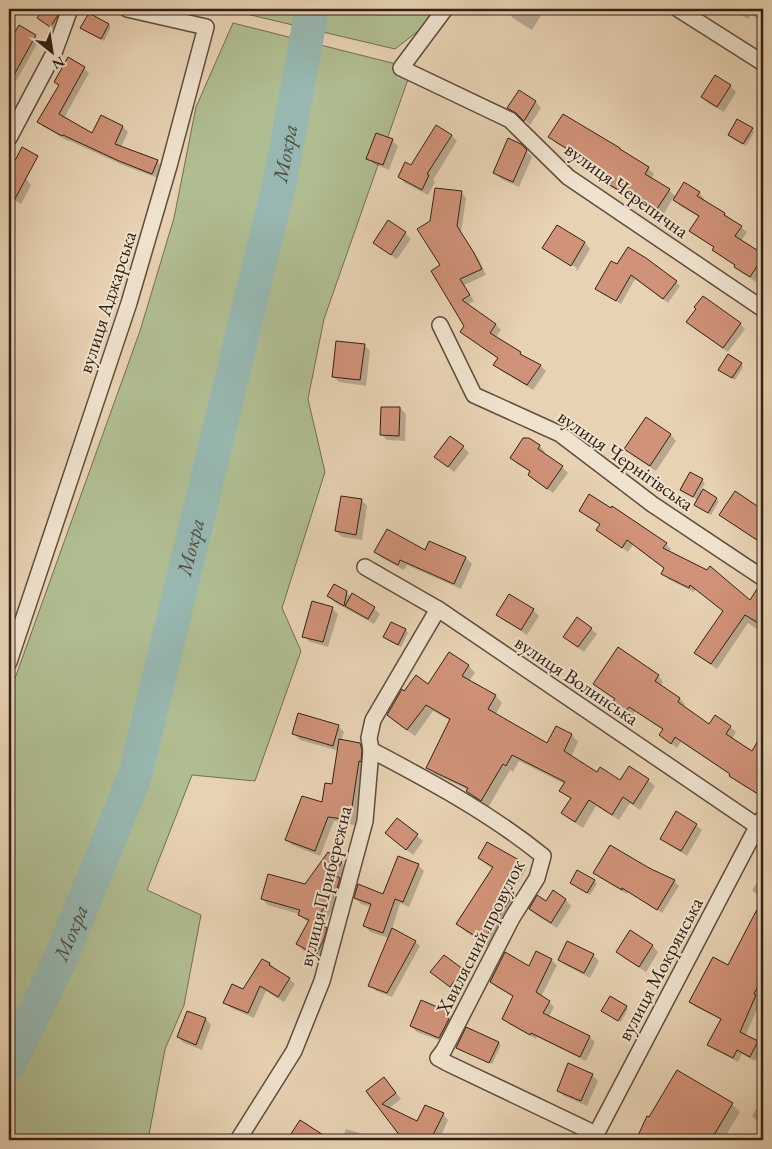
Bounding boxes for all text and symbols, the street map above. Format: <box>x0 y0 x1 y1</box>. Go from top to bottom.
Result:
north arrow <box>28 28 78 78</box>
text: N <box>49 53 68 74</box>
water label: Мокра <box>266 122 303 186</box>
street label: вулиця Черепична <box>560 136 694 244</box>
street label: вулиця Аджарська <box>72 228 142 376</box>
street label: вулиця Чернігівська <box>553 403 699 517</box>
water label: Мокра <box>170 515 210 580</box>
street label: вулиця Волинська <box>510 629 644 731</box>
street label: вулиця Прибережна <box>292 803 358 969</box>
street label: Хвилясний провулок <box>429 855 531 1020</box>
street label: вулиця Мокрянська <box>611 893 709 1045</box>
water label: Мокра <box>46 901 94 967</box>

